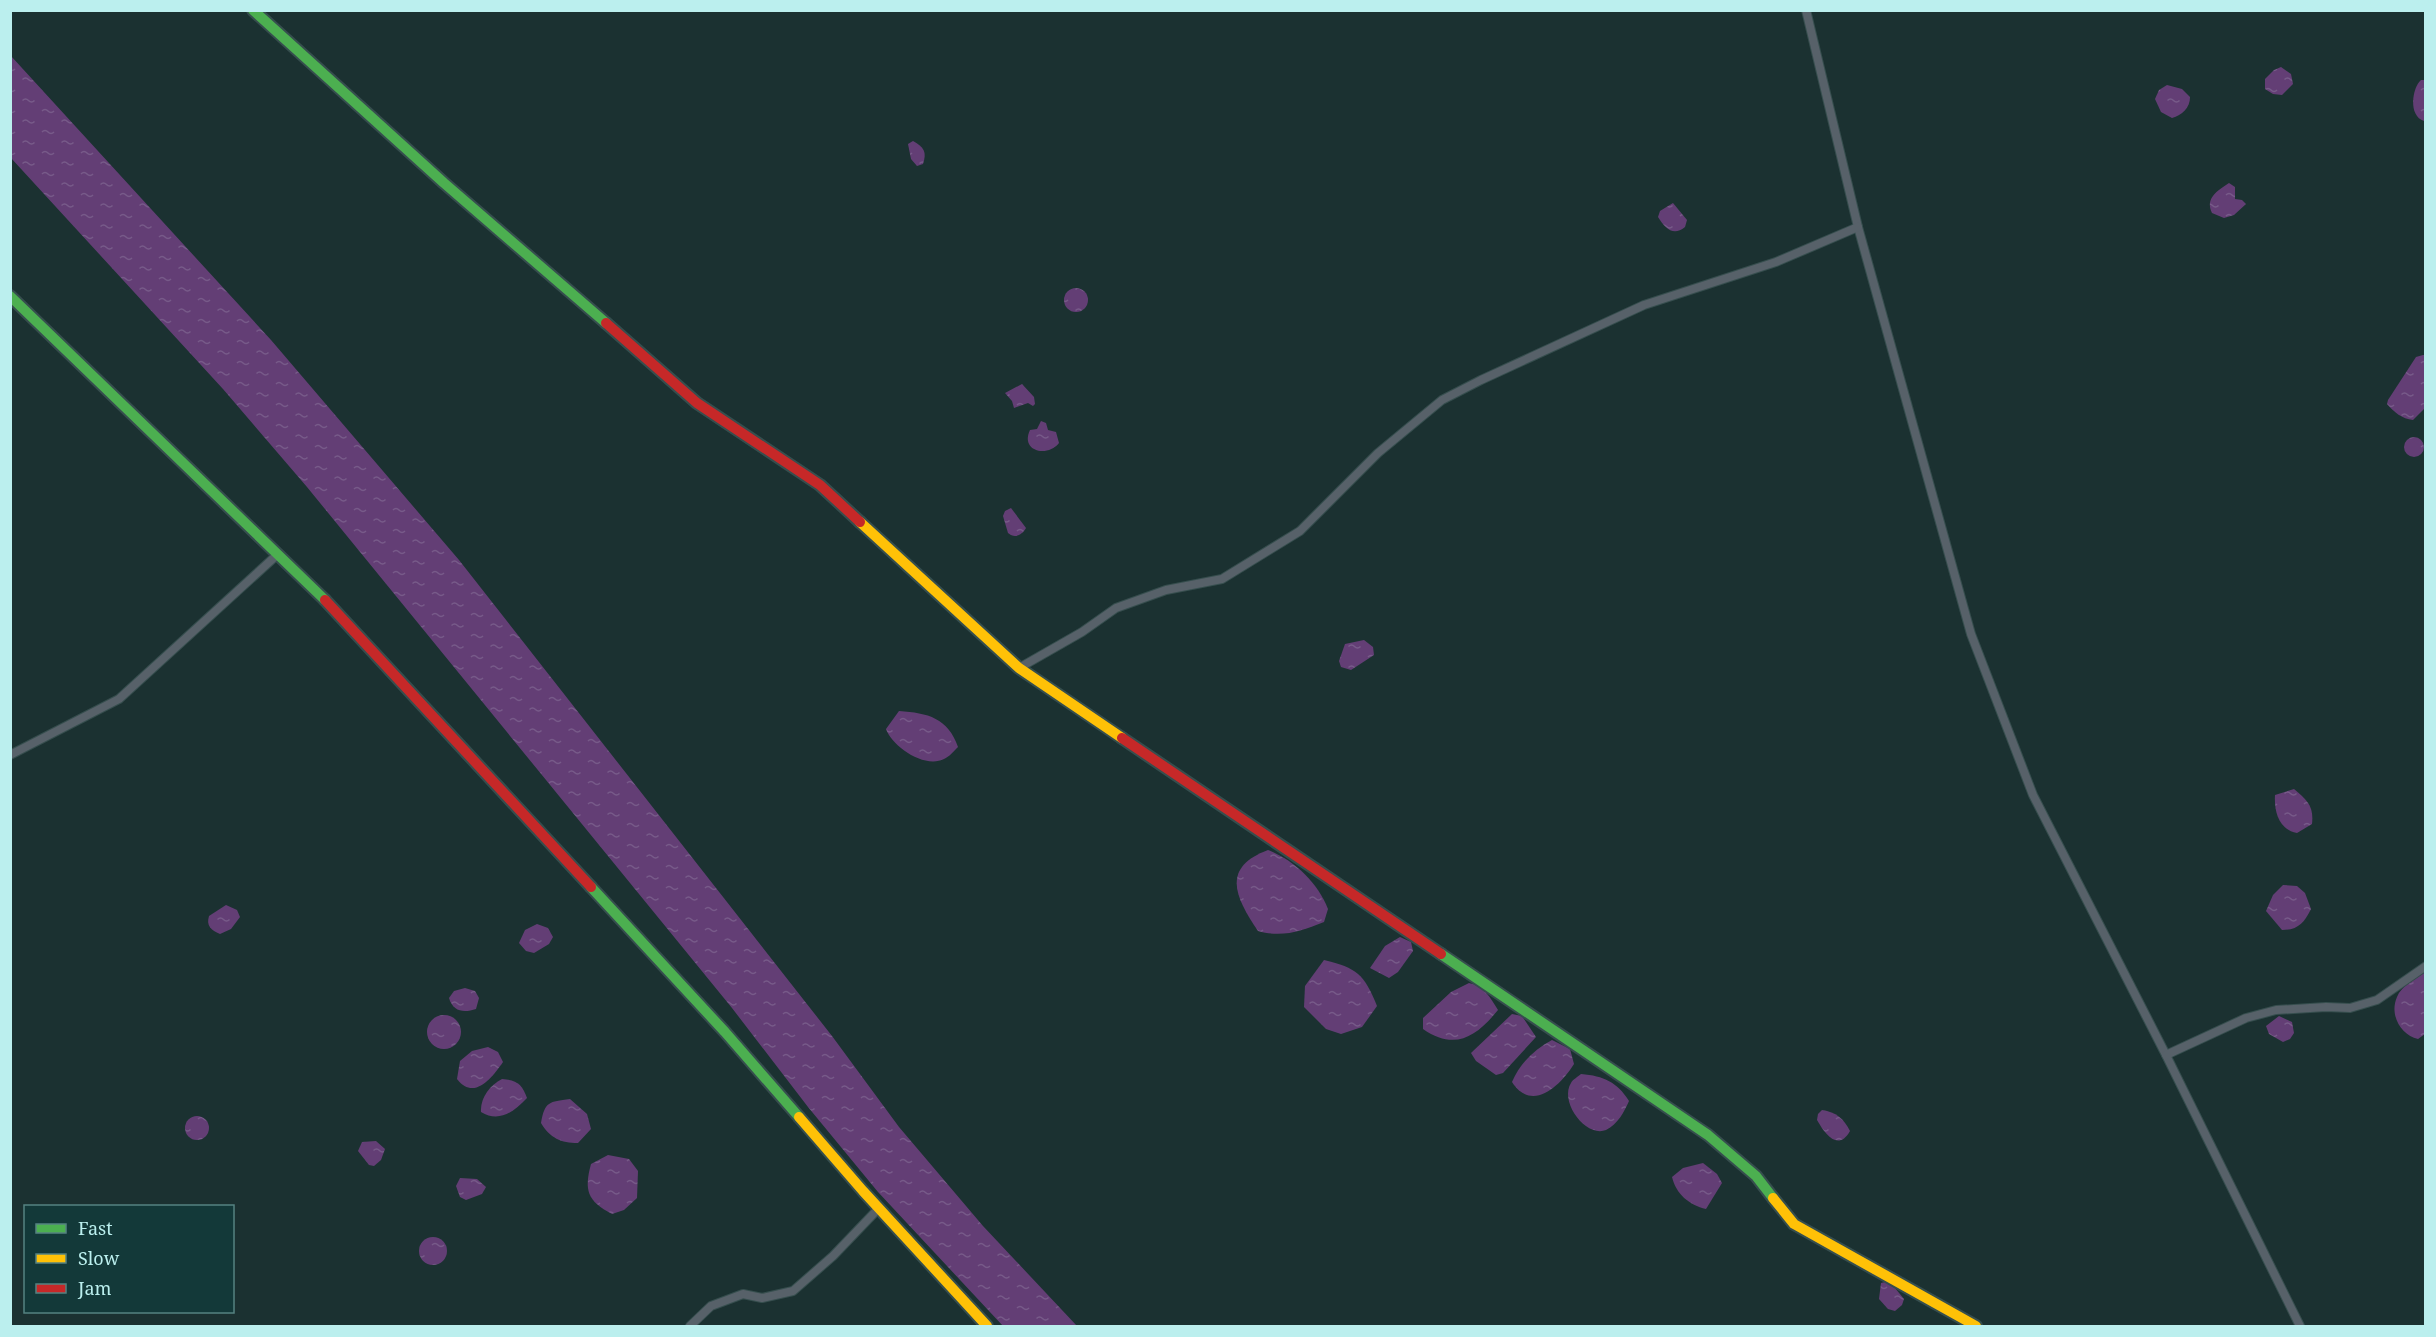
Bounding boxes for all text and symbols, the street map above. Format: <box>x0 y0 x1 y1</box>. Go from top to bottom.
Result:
legend <box>24 1205 234 1313</box>
text: Fast <box>78 1216 113 1240</box>
text: Slow <box>78 1246 120 1270</box>
text: Jam <box>77 1276 112 1300</box>

